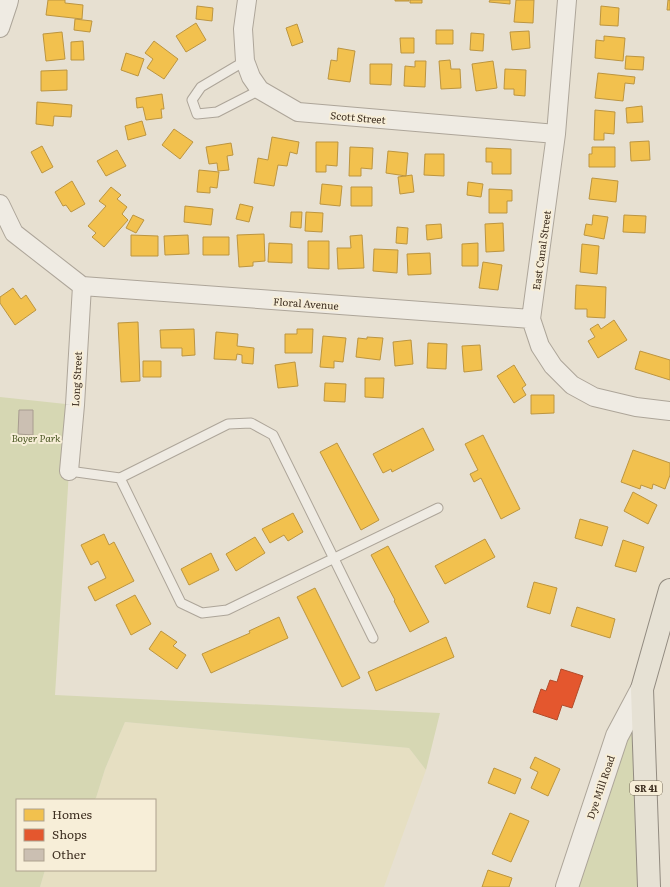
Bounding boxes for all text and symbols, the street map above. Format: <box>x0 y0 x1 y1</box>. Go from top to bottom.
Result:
street label: Scott Street <box>330 107 386 127</box>
street label: East Canal Street <box>528 209 554 291</box>
street label: Floral Avenue <box>273 293 339 313</box>
street label: Long Street <box>67 351 85 407</box>
park label: Boyer Park <box>11 430 61 445</box>
street label: Dye Mill Road <box>582 753 618 821</box>
road number: SR 41 <box>630 781 662 795</box>
legend <box>16 799 156 871</box>
text: Homes <box>52 805 92 823</box>
text: Shops <box>52 825 87 843</box>
text: Other <box>52 845 86 863</box>

